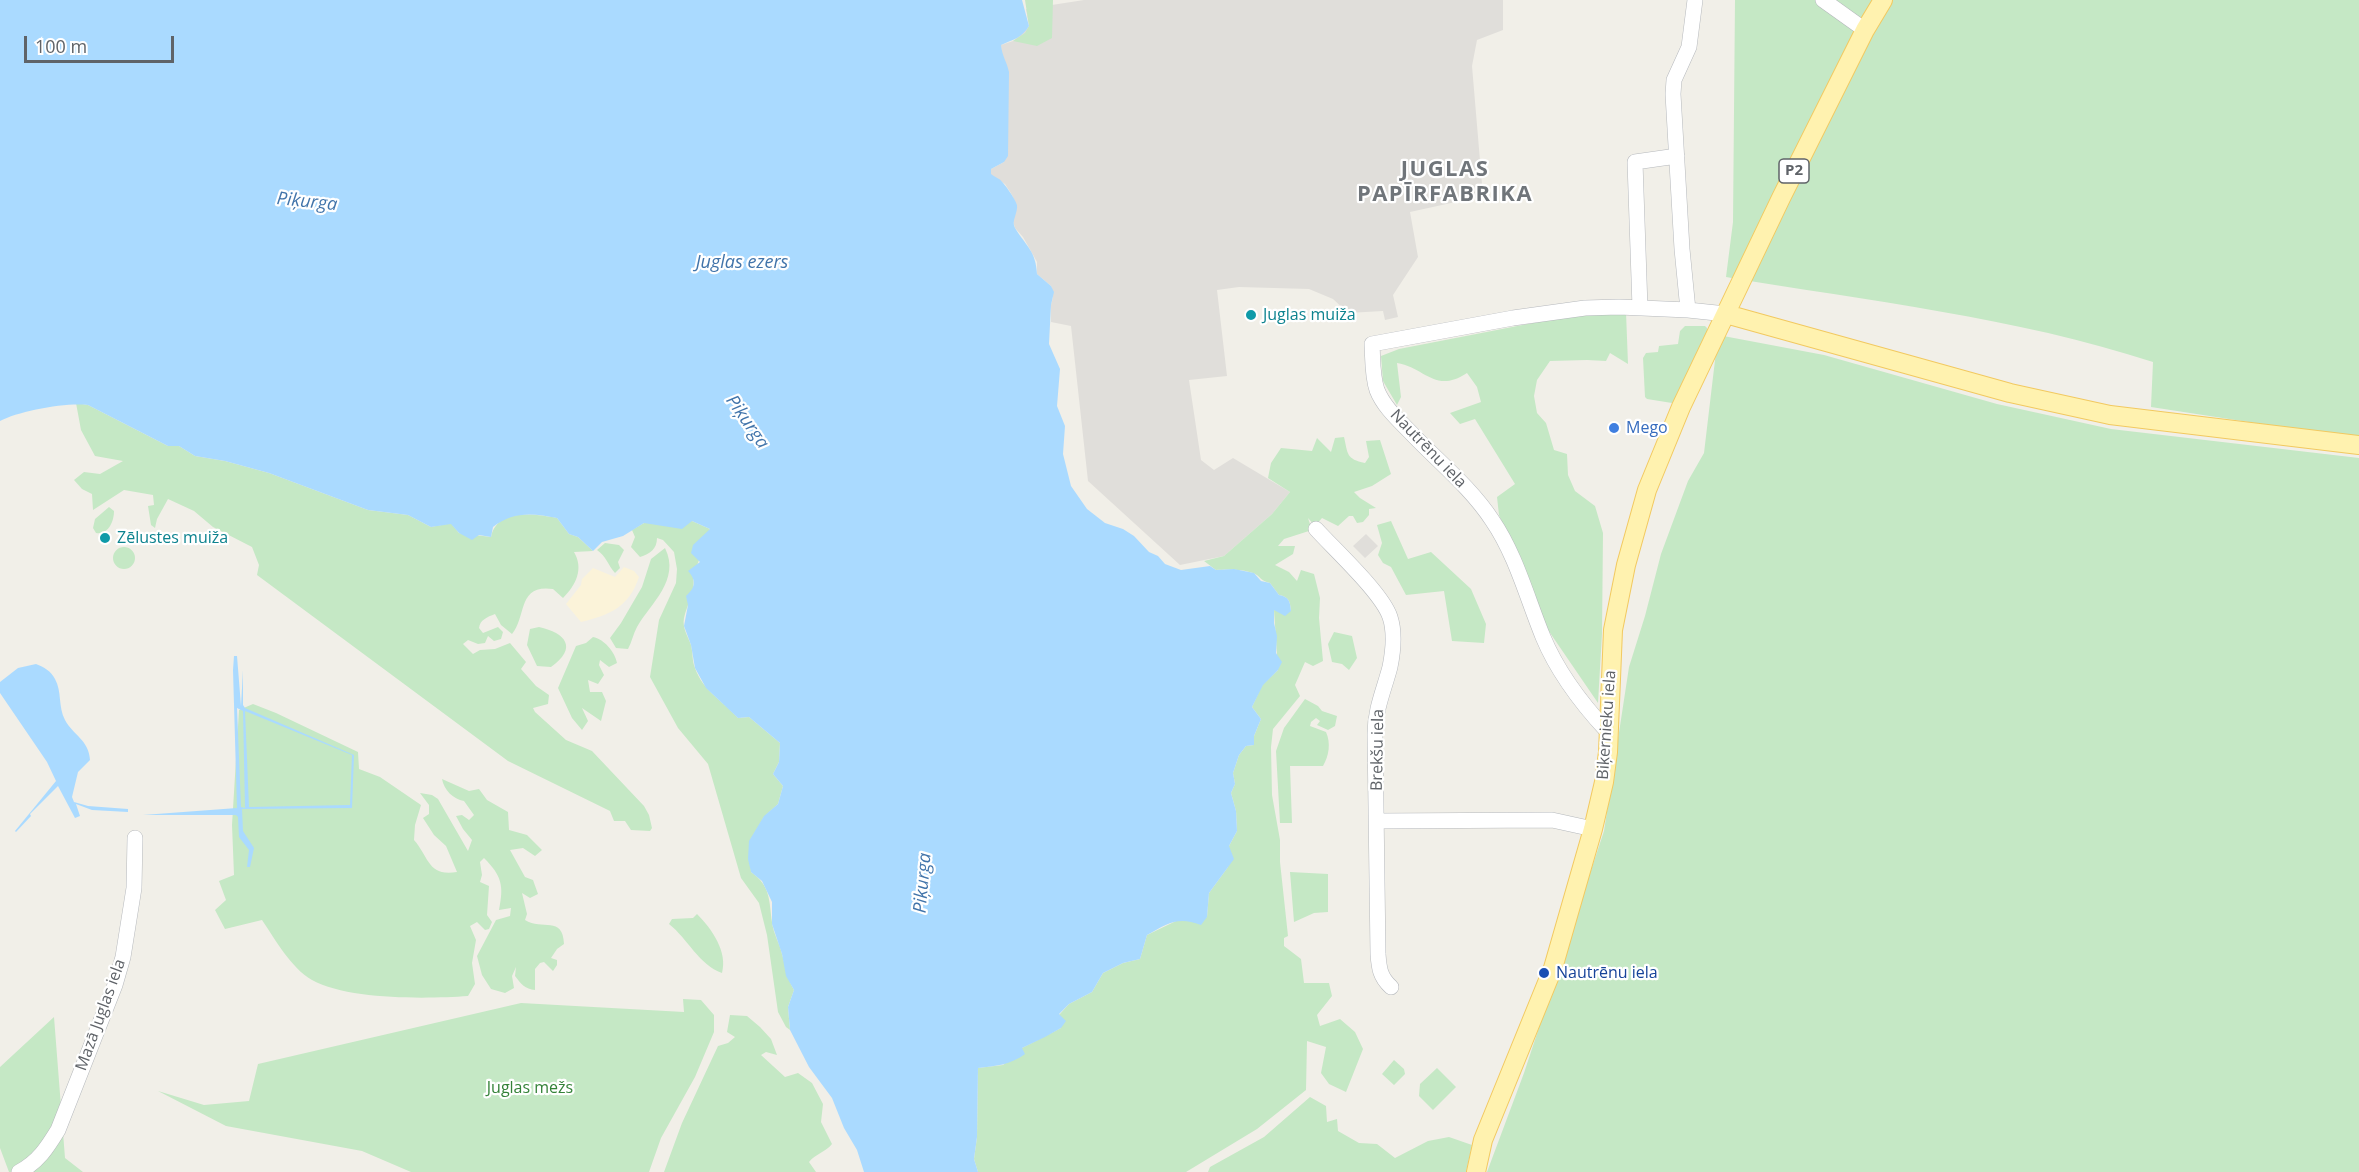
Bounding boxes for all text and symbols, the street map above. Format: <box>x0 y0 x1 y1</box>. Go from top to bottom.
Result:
scale bar <box>27 24 177 62</box>
text: 100 m <box>35 34 87 58</box>
district label: JUGLAS PAPĪRFABRIKA <box>1357 157 1533 208</box>
road number: P2 <box>1779 159 1809 183</box>
water label: Piķurga <box>276 188 338 216</box>
water label: Juglas ezers <box>696 252 788 274</box>
place label: Juglas muiža <box>1263 305 1356 325</box>
marker: Juglas muiža <box>1244 308 1258 322</box>
water label: Piķurga <box>721 391 773 453</box>
street label: Nautrēnu iela <box>1386 406 1470 492</box>
place label: Mego <box>1626 418 1668 438</box>
marker: Mego <box>1607 421 1621 435</box>
place label: Zēlustes muiža <box>117 528 228 548</box>
marker: Zēlustes muiža <box>98 531 112 545</box>
street label: Biķernieku iela <box>1594 670 1620 780</box>
street label: Brekšu iela <box>1368 709 1388 791</box>
water label: Piķurga <box>910 852 936 914</box>
street label: Mazā Juglas iela <box>72 957 130 1073</box>
place label: Nautrēnu iela <box>1556 963 1658 983</box>
marker: Nautrēnu iela <box>1537 966 1551 980</box>
park label: Juglas mežs <box>487 1078 573 1098</box>

